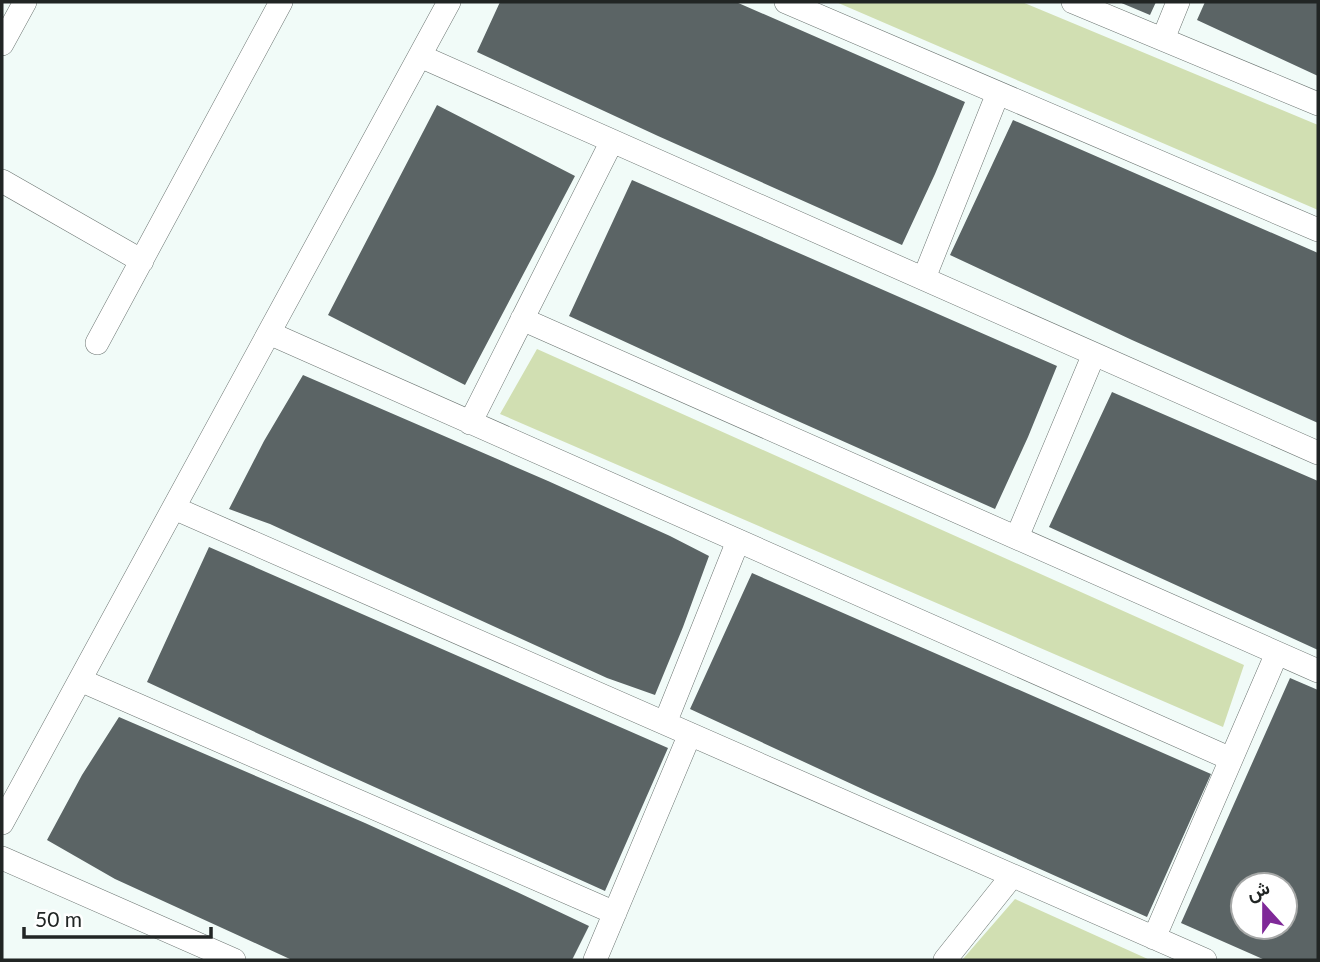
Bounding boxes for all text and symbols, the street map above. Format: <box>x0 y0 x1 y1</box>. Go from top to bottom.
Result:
north arrow <box>1229 871 1299 941</box>
text: ش <box>1243 875 1273 905</box>
scale bar <box>24 895 212 939</box>
text: 50 m <box>35 906 82 931</box>

